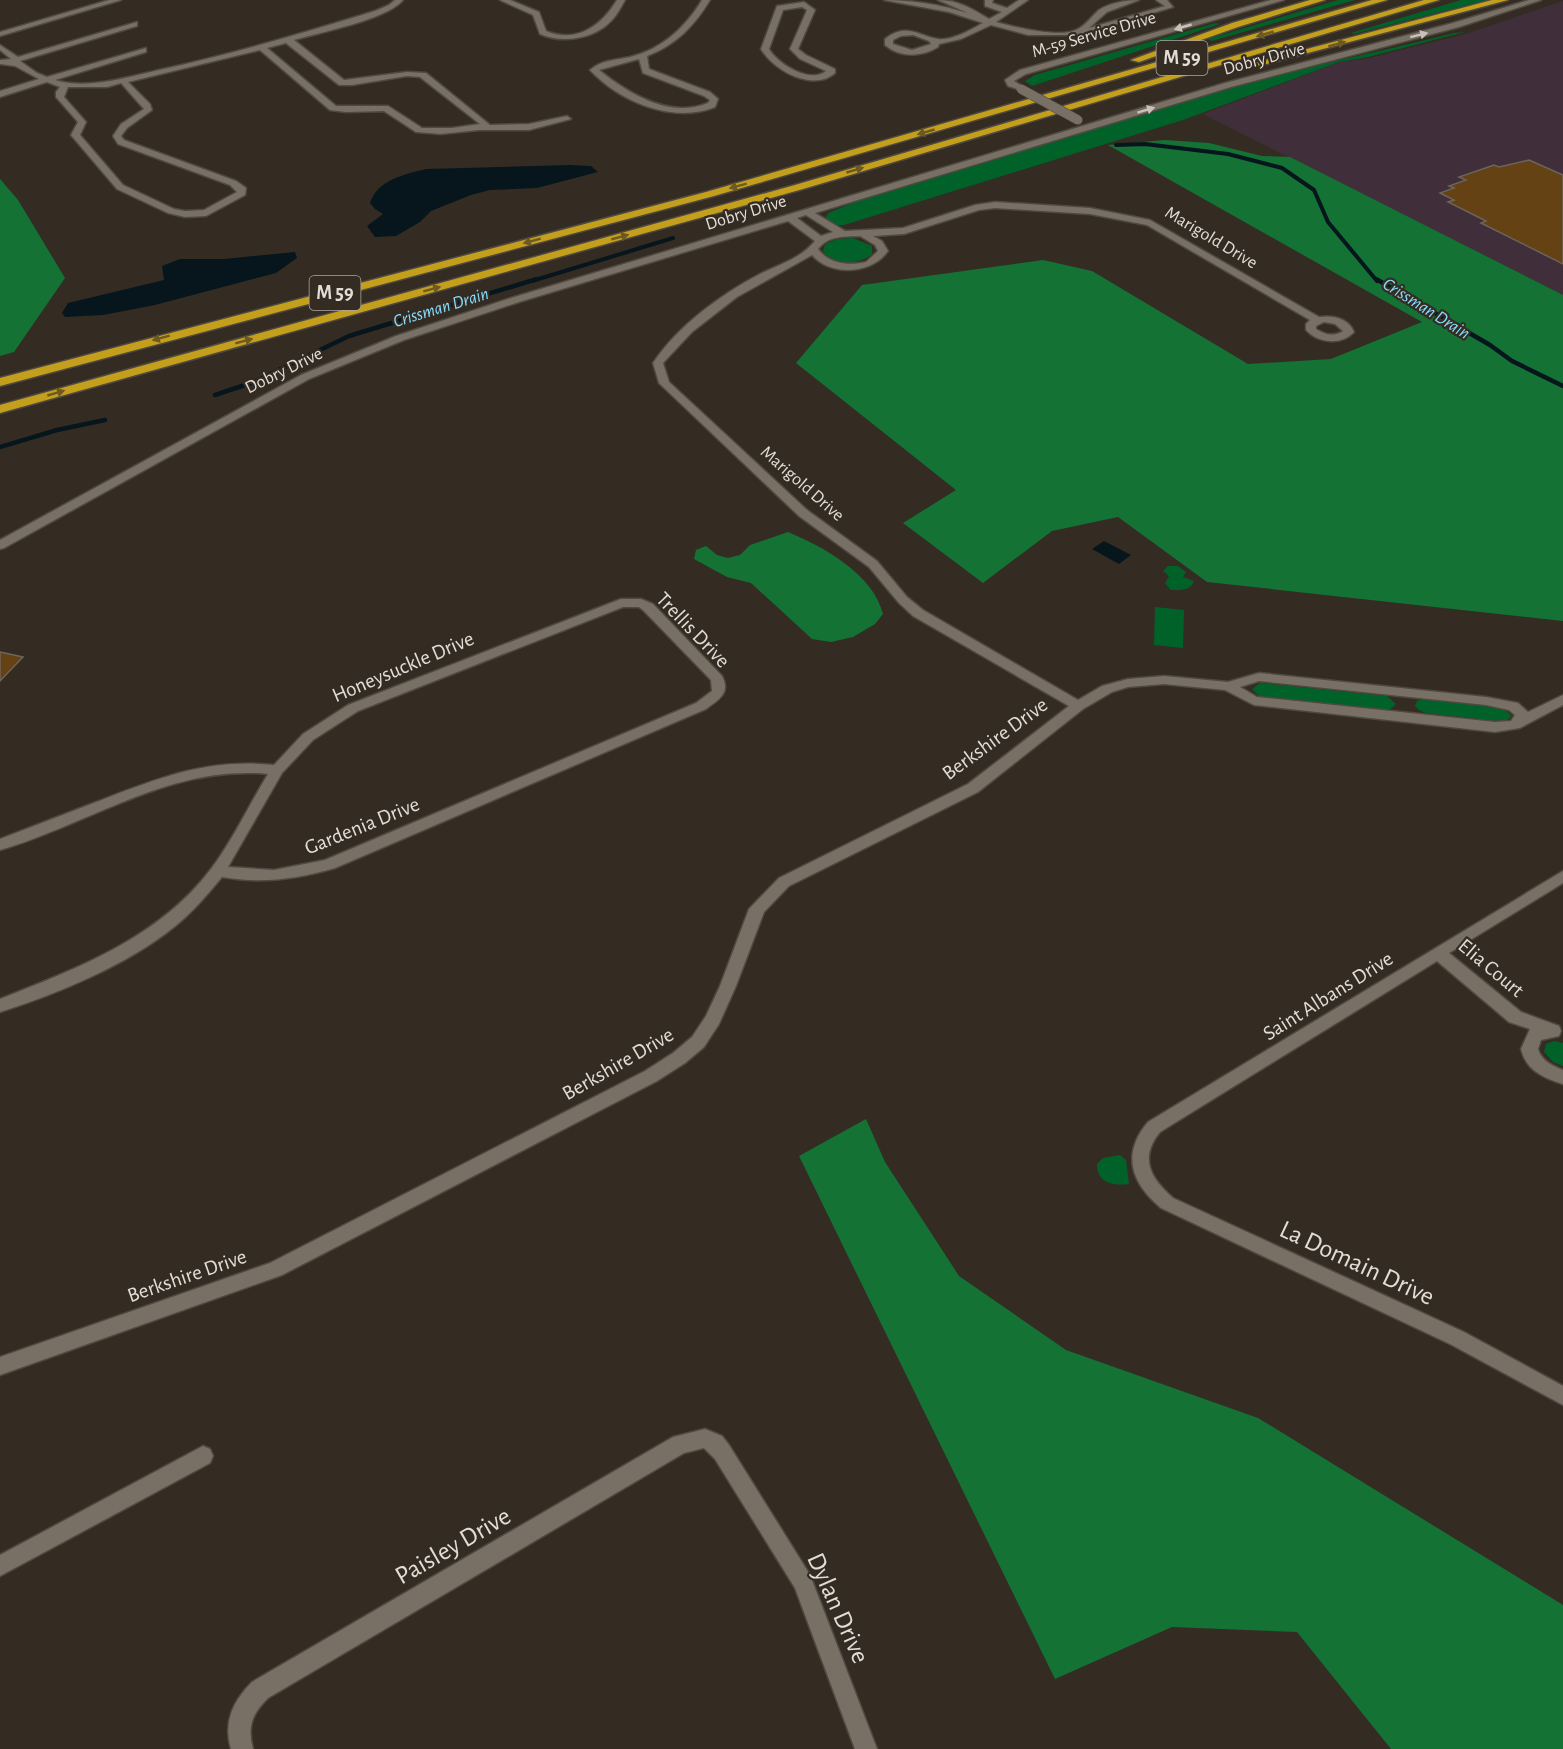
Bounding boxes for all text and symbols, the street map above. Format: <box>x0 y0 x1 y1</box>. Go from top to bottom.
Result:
street label: M-59 Service Drive <box>1030 9 1158 61</box>
one-way arrow <box>1174 23 1192 32</box>
one-way arrow <box>1410 29 1428 39</box>
one-way arrow <box>1256 30 1274 39</box>
one-way arrow <box>1328 38 1346 48</box>
street label: Dobry Drive <box>1221 39 1307 79</box>
road number: M 59 <box>1156 41 1208 75</box>
one-way arrow <box>1137 105 1155 114</box>
one-way arrow <box>917 128 935 137</box>
one-way arrow <box>846 165 864 174</box>
one-way arrow <box>729 182 747 191</box>
street label: Dobry Drive <box>703 192 789 234</box>
street label: Marigold Drive <box>1162 203 1260 273</box>
one-way arrow <box>611 232 629 241</box>
one-way arrow <box>523 236 542 246</box>
water label: Crissman Drain <box>1379 275 1473 343</box>
road number: M 59 <box>310 276 360 310</box>
one-way arrow <box>423 284 441 293</box>
water label: Crissman Drain <box>391 285 491 331</box>
one-way arrow <box>152 334 170 344</box>
one-way arrow <box>235 336 253 345</box>
street label: Dobry Drive <box>242 345 326 397</box>
one-way arrow <box>47 388 65 397</box>
street label: Marigold Drive <box>757 443 847 525</box>
street label: Trellis Drive <box>652 588 734 672</box>
street label: Honeysuckle Drive <box>329 628 477 706</box>
street label: Berkshire Drive <box>938 694 1052 784</box>
street label: Gardenia Drive <box>302 793 422 859</box>
street label: Elia Court <box>1454 935 1528 1001</box>
street label: Saint Albans Drive <box>1259 948 1397 1044</box>
street label: Berkshire Drive <box>559 1024 677 1104</box>
street label: La Domain Drive <box>1276 1216 1438 1310</box>
street label: Berkshire Drive <box>125 1246 249 1306</box>
street label: Paisley Drive <box>391 1503 515 1589</box>
street label: Dylan Drive <box>802 1549 874 1667</box>

